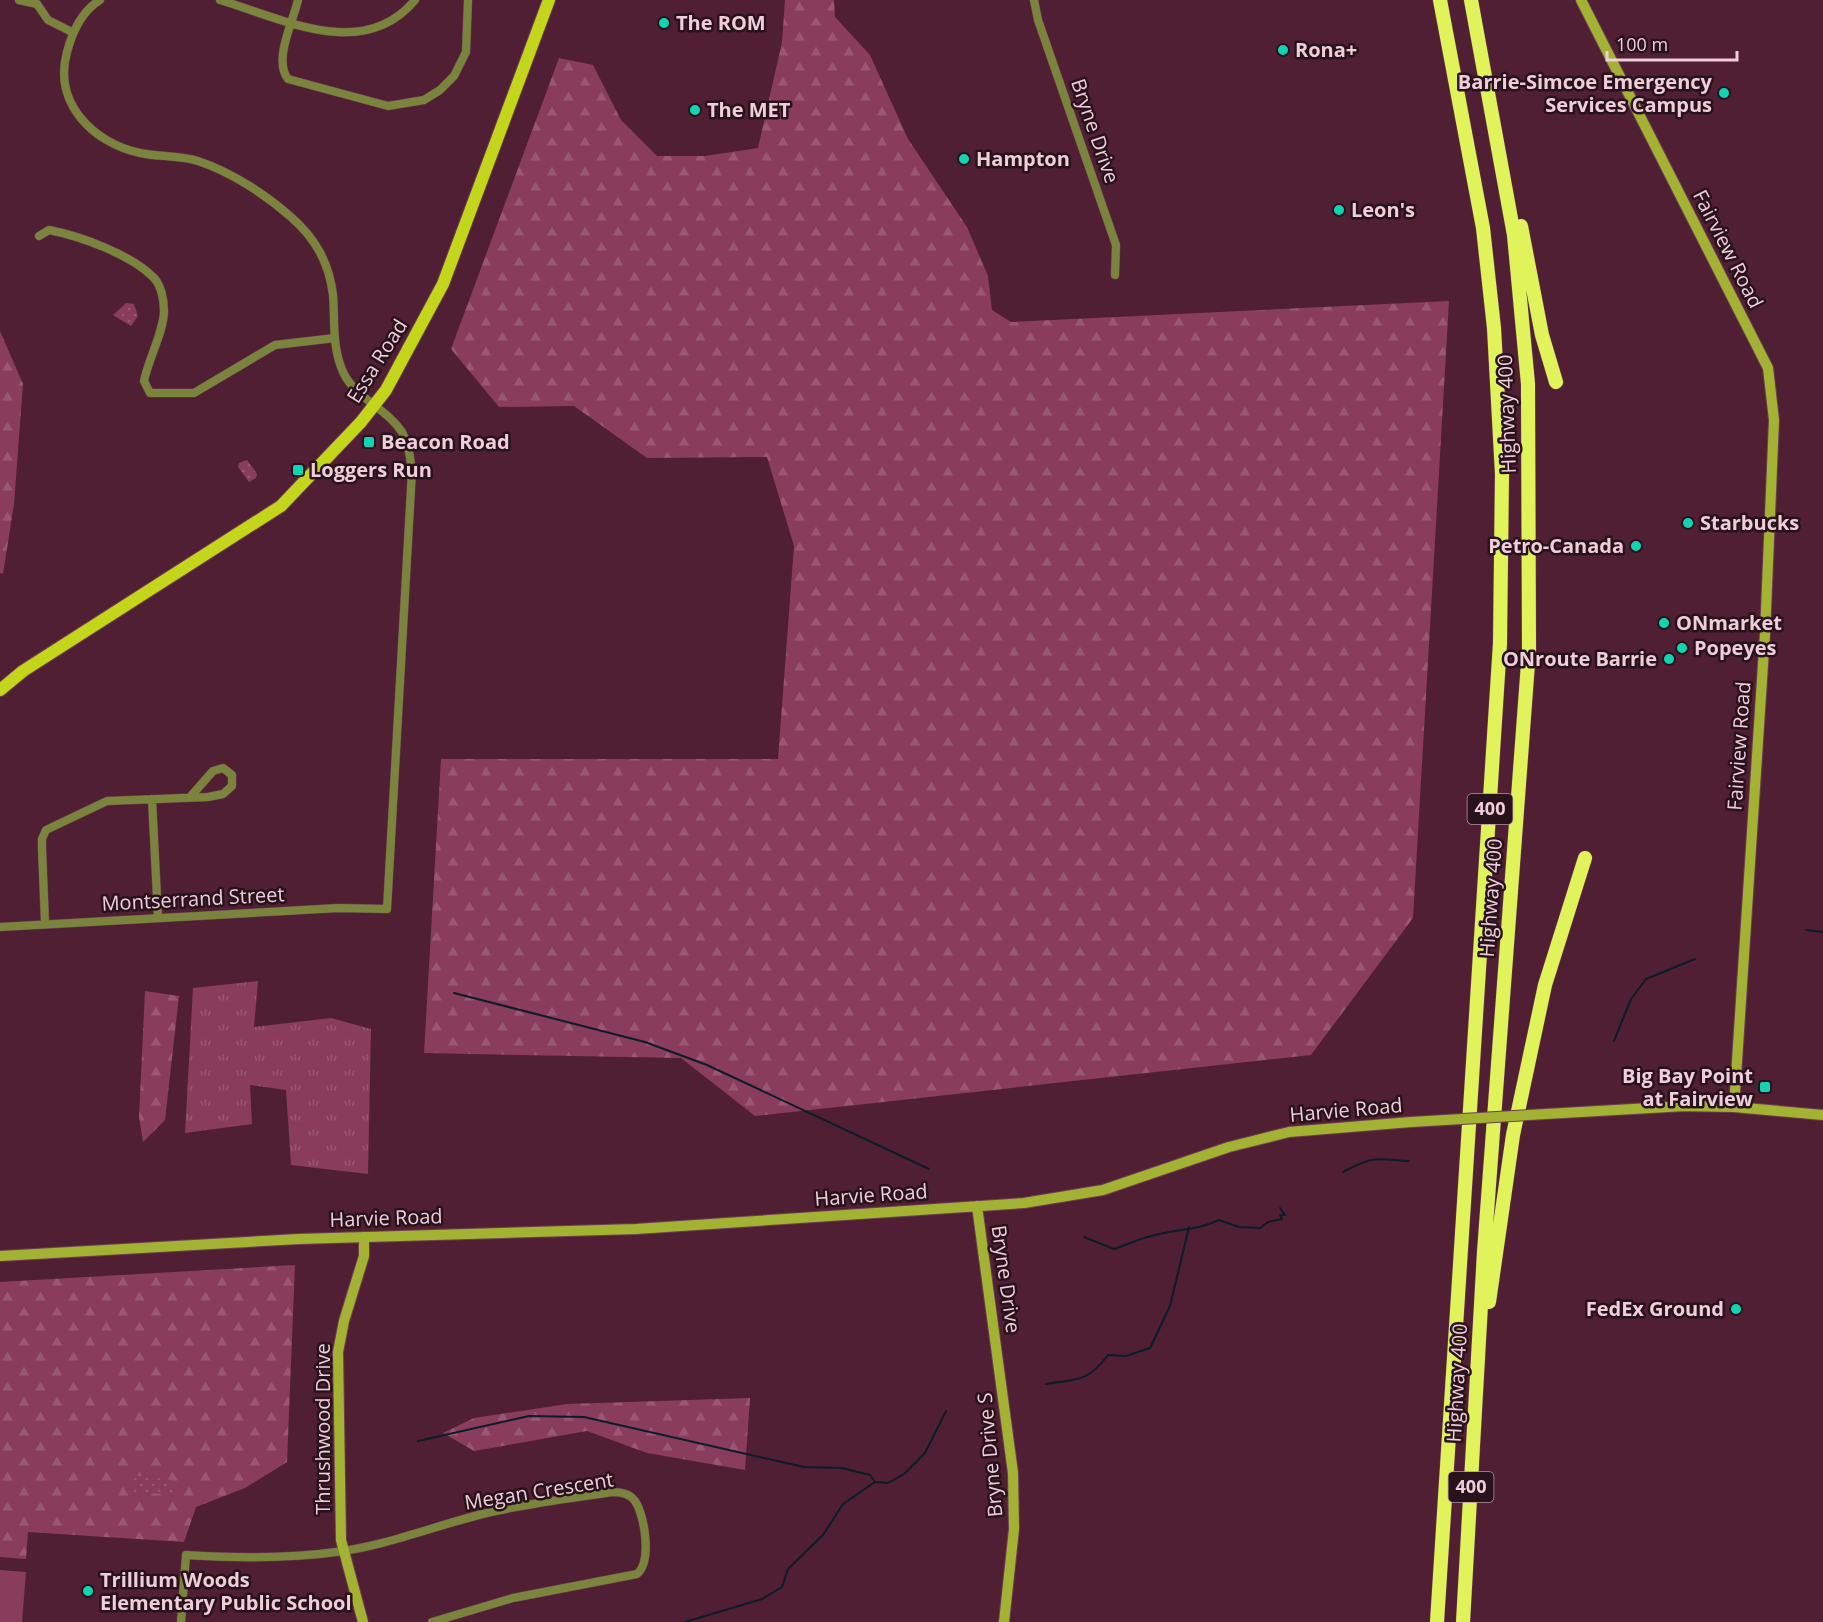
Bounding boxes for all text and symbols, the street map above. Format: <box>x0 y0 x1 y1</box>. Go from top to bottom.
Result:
place label: The ROM <box>676 9 766 36</box>
marker: The ROM <box>657 16 671 30</box>
scale bar <box>1607 24 1738 62</box>
text: 100 m <box>1616 32 1668 56</box>
place label: Rona+ <box>1295 36 1357 63</box>
marker: Rona+ <box>1276 43 1290 57</box>
place label: Barrie-Simcoe Emergency Services Campus <box>1458 68 1713 118</box>
street label: Bryne Drive <box>1065 75 1126 187</box>
marker: Barrie-Simcoe Emergency Services Campus <box>1717 86 1731 100</box>
place label: The MET <box>707 96 791 123</box>
marker: The MET <box>688 103 702 117</box>
place label: Hampton <box>976 145 1070 172</box>
marker: Hampton <box>957 152 971 166</box>
street label: Fairview Road <box>1687 185 1770 313</box>
place label: Leon's <box>1351 196 1415 223</box>
marker: Leon's <box>1332 203 1346 217</box>
street label: Essa Road <box>340 314 413 408</box>
street label: Highway 400 <box>1491 354 1522 474</box>
place label: Beacon Road <box>381 428 510 455</box>
marker: Beacon Road <box>362 435 376 449</box>
place label: Loggers Run <box>310 456 432 483</box>
marker: Loggers Run <box>291 463 305 477</box>
place label: Starbucks <box>1700 509 1799 536</box>
marker: Starbucks <box>1681 516 1695 530</box>
place label: Petro-Canada <box>1488 532 1624 559</box>
marker: Petro-Canada <box>1629 539 1643 553</box>
place label: ONmarket <box>1676 609 1782 636</box>
marker: ONmarket <box>1657 616 1671 630</box>
place label: Popeyes <box>1694 634 1777 661</box>
marker: Popeyes <box>1675 641 1689 655</box>
place label: ONroute Barrie <box>1503 645 1657 672</box>
marker: ONroute Barrie <box>1662 652 1676 666</box>
street label: Fairview Road <box>1721 681 1756 811</box>
road number: 400 <box>1468 794 1512 824</box>
street label: Highway 400 <box>1473 838 1508 958</box>
street label: Montserrand Street <box>101 880 285 917</box>
place label: Big Bay Point at Fairview <box>1622 1062 1753 1112</box>
marker: Big Bay Point at Fairview <box>1758 1080 1772 1094</box>
street label: Harvie Road <box>1288 1091 1404 1128</box>
street label: Harvie Road <box>814 1177 928 1212</box>
street label: Harvie Road <box>329 1202 443 1233</box>
street label: Bryne Drive <box>986 1223 1027 1335</box>
place label: FedEx Ground <box>1586 1295 1724 1322</box>
marker: FedEx Ground <box>1729 1302 1743 1316</box>
street label: Highway 400 <box>1440 1323 1473 1443</box>
street label: Thrushwood Drive <box>309 1343 336 1515</box>
street label: Bryne Drive S <box>971 1392 1008 1518</box>
street label: Megan Crescent <box>463 1465 615 1516</box>
road number: 400 <box>1448 1472 1494 1502</box>
place label: Trillium Woods Elementary Public School <box>100 1566 352 1616</box>
marker: Trillium Woods Elementary Public School <box>81 1584 95 1598</box>

